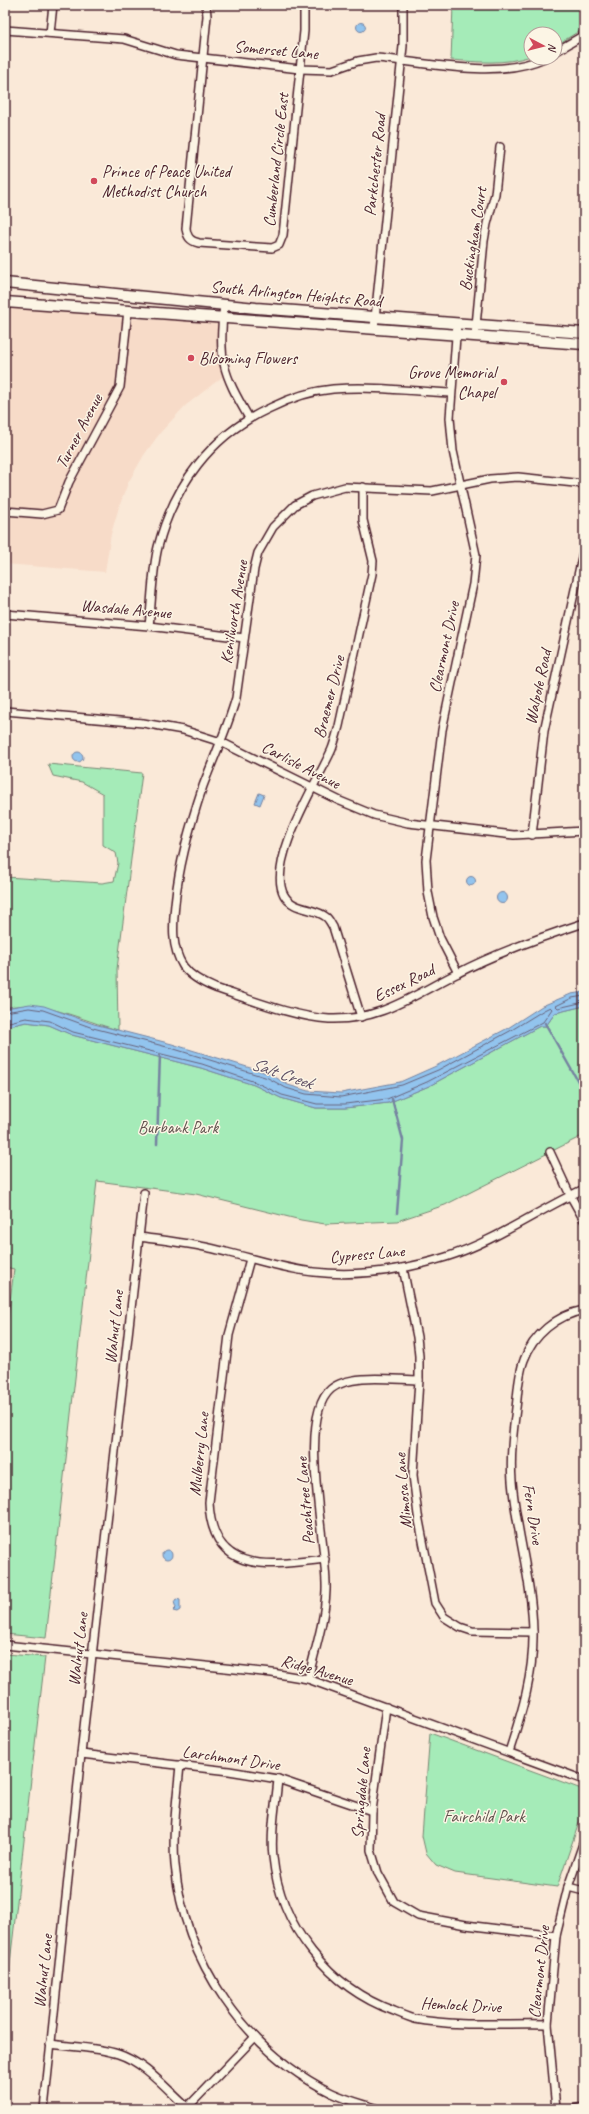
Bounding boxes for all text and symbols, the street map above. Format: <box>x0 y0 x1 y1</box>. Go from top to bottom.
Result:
north arrow <box>523 26 563 66</box>
street label: Somerset Lane <box>233 36 320 64</box>
text: N <box>545 43 560 54</box>
street label: Cumberland Circle East <box>259 90 294 228</box>
street label: Parkchester Road <box>359 110 391 217</box>
place label: Prince of Peace United Methodist Church <box>102 161 234 202</box>
marker: Prince of Peace United Methodist Church <box>89 176 99 186</box>
street label: Buckingham Court <box>454 183 492 292</box>
street label: South Arlington Heights Road <box>209 276 385 312</box>
place label: Blooming Flowers <box>199 348 298 369</box>
marker: Blooming Flowers <box>186 353 196 363</box>
place label: Grove Memorial Chapel <box>408 362 499 403</box>
marker: Grove Memorial Chapel <box>499 377 509 387</box>
street label: Turner Avenue <box>51 389 108 472</box>
street label: Kenilworth Avenue <box>215 557 253 665</box>
street label: Wasdale Avenue <box>80 595 173 624</box>
street label: Clearmont Drive <box>424 598 464 695</box>
street label: Walpole Road <box>520 645 557 726</box>
street label: Braemer Drive <box>309 652 350 741</box>
street label: Carlisle Avenue <box>258 736 345 794</box>
street label: Essex Road <box>370 958 440 1007</box>
water label: Salt Creek <box>249 1052 319 1095</box>
park label: Burbank Park <box>138 1117 220 1138</box>
street label: Cypress Lane <box>329 1240 407 1268</box>
street label: Walnut Lane <box>100 1288 128 1365</box>
street label: Mulberry Lane <box>184 1410 214 1497</box>
street label: Mimosa Lane <box>389 1451 417 1530</box>
street label: Peachtree Lane <box>291 1455 319 1546</box>
street label: Fern Drive <box>518 1482 548 1547</box>
street label: Walnut Lane <box>63 1610 93 1687</box>
street label: Ridge Avenue <box>279 1650 357 1691</box>
street label: Larchmont Drive <box>181 1741 282 1775</box>
street label: Springdale Lane <box>347 1745 376 1840</box>
park label: Fairchild Park <box>443 1806 527 1827</box>
street label: Clearmont Drive <box>524 1923 554 2019</box>
street label: Walnut Lane <box>29 1932 57 2009</box>
street label: Hemlock Drive <box>420 1992 503 2018</box>

